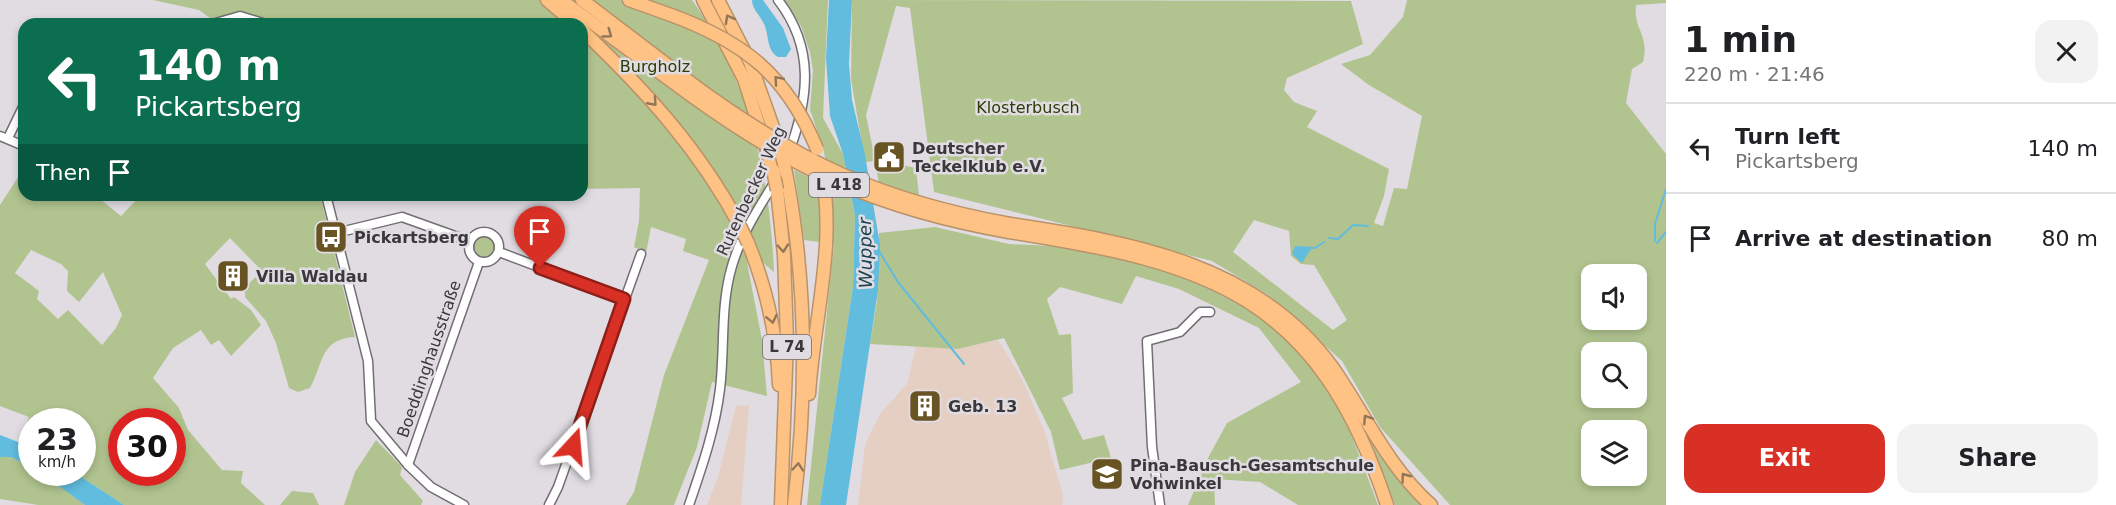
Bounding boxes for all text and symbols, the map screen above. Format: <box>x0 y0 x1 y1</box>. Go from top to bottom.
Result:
one-way arrow <box>725 15 736 25</box>
text: 1 min <box>1684 19 1797 60</box>
button: close <box>2035 20 2098 83</box>
one-way arrow <box>601 27 612 38</box>
text: 140 m <box>135 41 281 90</box>
icon: left <box>36 42 114 120</box>
park label: Burgholz <box>620 57 690 76</box>
text: 220 m · 21:46 <box>1684 62 1825 86</box>
one-way arrow <box>774 77 785 87</box>
text: Pickartsberg <box>135 91 302 122</box>
one-way arrow <box>646 95 657 106</box>
park label: Klosterbusch <box>976 98 1080 117</box>
street label: Rutenbecker Weg <box>713 123 789 259</box>
text: Turn left <box>1735 124 1840 149</box>
icon: left <box>1684 132 1717 165</box>
text: 140 m <box>2028 136 2098 161</box>
public building icon: Deutscher Teckelklub e.V. <box>871 139 907 175</box>
place label: Deutscher Teckelklub e.V. <box>912 139 1046 176</box>
text: Pickartsberg <box>1735 149 1859 173</box>
icon: arrive <box>103 156 136 189</box>
text: Then <box>36 160 91 185</box>
road number: L 418 <box>809 173 869 197</box>
pin <box>514 206 565 268</box>
icon: arrive <box>523 215 556 248</box>
water label: Wupper <box>854 216 876 288</box>
bus stop icon: Pickartsberg <box>313 219 349 255</box>
icon: arrive <box>1684 222 1717 255</box>
text: Arrive at destination <box>1735 226 1992 251</box>
text: 80 m <box>2042 226 2098 251</box>
place label: Pickartsberg <box>354 228 469 247</box>
one-way arrow <box>777 244 790 253</box>
building icon: Villa Waldau <box>215 258 251 294</box>
map controls <box>1581 264 1647 486</box>
button: sound <box>1581 264 1647 330</box>
place label: Villa Waldau <box>256 267 368 286</box>
street label: Boeddinghausstraße <box>393 278 465 440</box>
one-way arrow <box>764 314 777 324</box>
road number: L 74 <box>763 335 811 359</box>
button: search <box>1581 342 1647 408</box>
building icon: Geb. 13 <box>907 388 943 424</box>
place label: Geb. 13 <box>948 397 1017 416</box>
speed limit sign: 30 <box>108 408 186 486</box>
position arrow <box>541 414 605 478</box>
one-way arrow <box>1362 415 1374 425</box>
button: layers <box>1581 420 1647 486</box>
text: 23 <box>36 422 78 457</box>
button: Exit <box>1684 424 1885 493</box>
button: Share <box>1897 424 2098 493</box>
text: km/h <box>38 453 76 471</box>
school or university icon: Pina-Bausch-Gesamtschule Vohwinkel <box>1089 456 1125 492</box>
place label: Pina-Bausch-Gesamtschule Vohwinkel <box>1130 456 1374 493</box>
one-way arrow <box>791 463 804 472</box>
one-way arrow <box>1401 472 1412 483</box>

